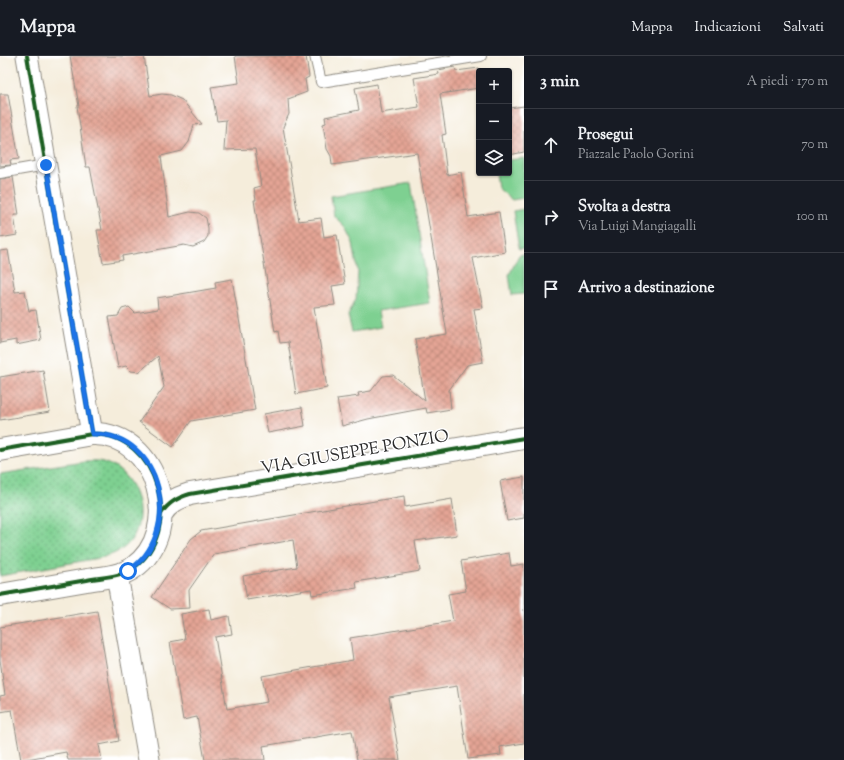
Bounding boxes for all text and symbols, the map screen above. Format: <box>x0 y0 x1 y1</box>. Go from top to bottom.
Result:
text: Mappa <box>20 14 76 41</box>
text: Mappa <box>632 18 673 38</box>
text: Indicazioni <box>695 18 761 38</box>
text: Salvati <box>783 18 824 38</box>
map controls <box>476 68 512 176</box>
button: + <box>476 68 512 104</box>
text: 3 min <box>540 70 579 94</box>
text: A piedi · 170 m <box>747 73 828 91</box>
button: − <box>476 104 512 140</box>
text: Prosegui <box>578 125 633 146</box>
icon: ahead <box>540 134 562 156</box>
text: 70 m <box>801 136 828 154</box>
button: layers <box>476 140 512 176</box>
text: Piazzale Paolo Gorini <box>578 146 694 164</box>
route end <box>37 156 55 174</box>
text: Svolta a destra <box>578 197 671 218</box>
icon: right <box>540 206 562 228</box>
text: 100 m <box>796 208 828 226</box>
text: Via Luigi Mangiagalli <box>578 218 697 236</box>
icon: arrive <box>540 278 562 300</box>
text: Arrivo a destinazione <box>578 278 714 299</box>
street label: VIA GIUSEPPE PONZIO <box>259 425 451 481</box>
route start <box>119 562 137 580</box>

